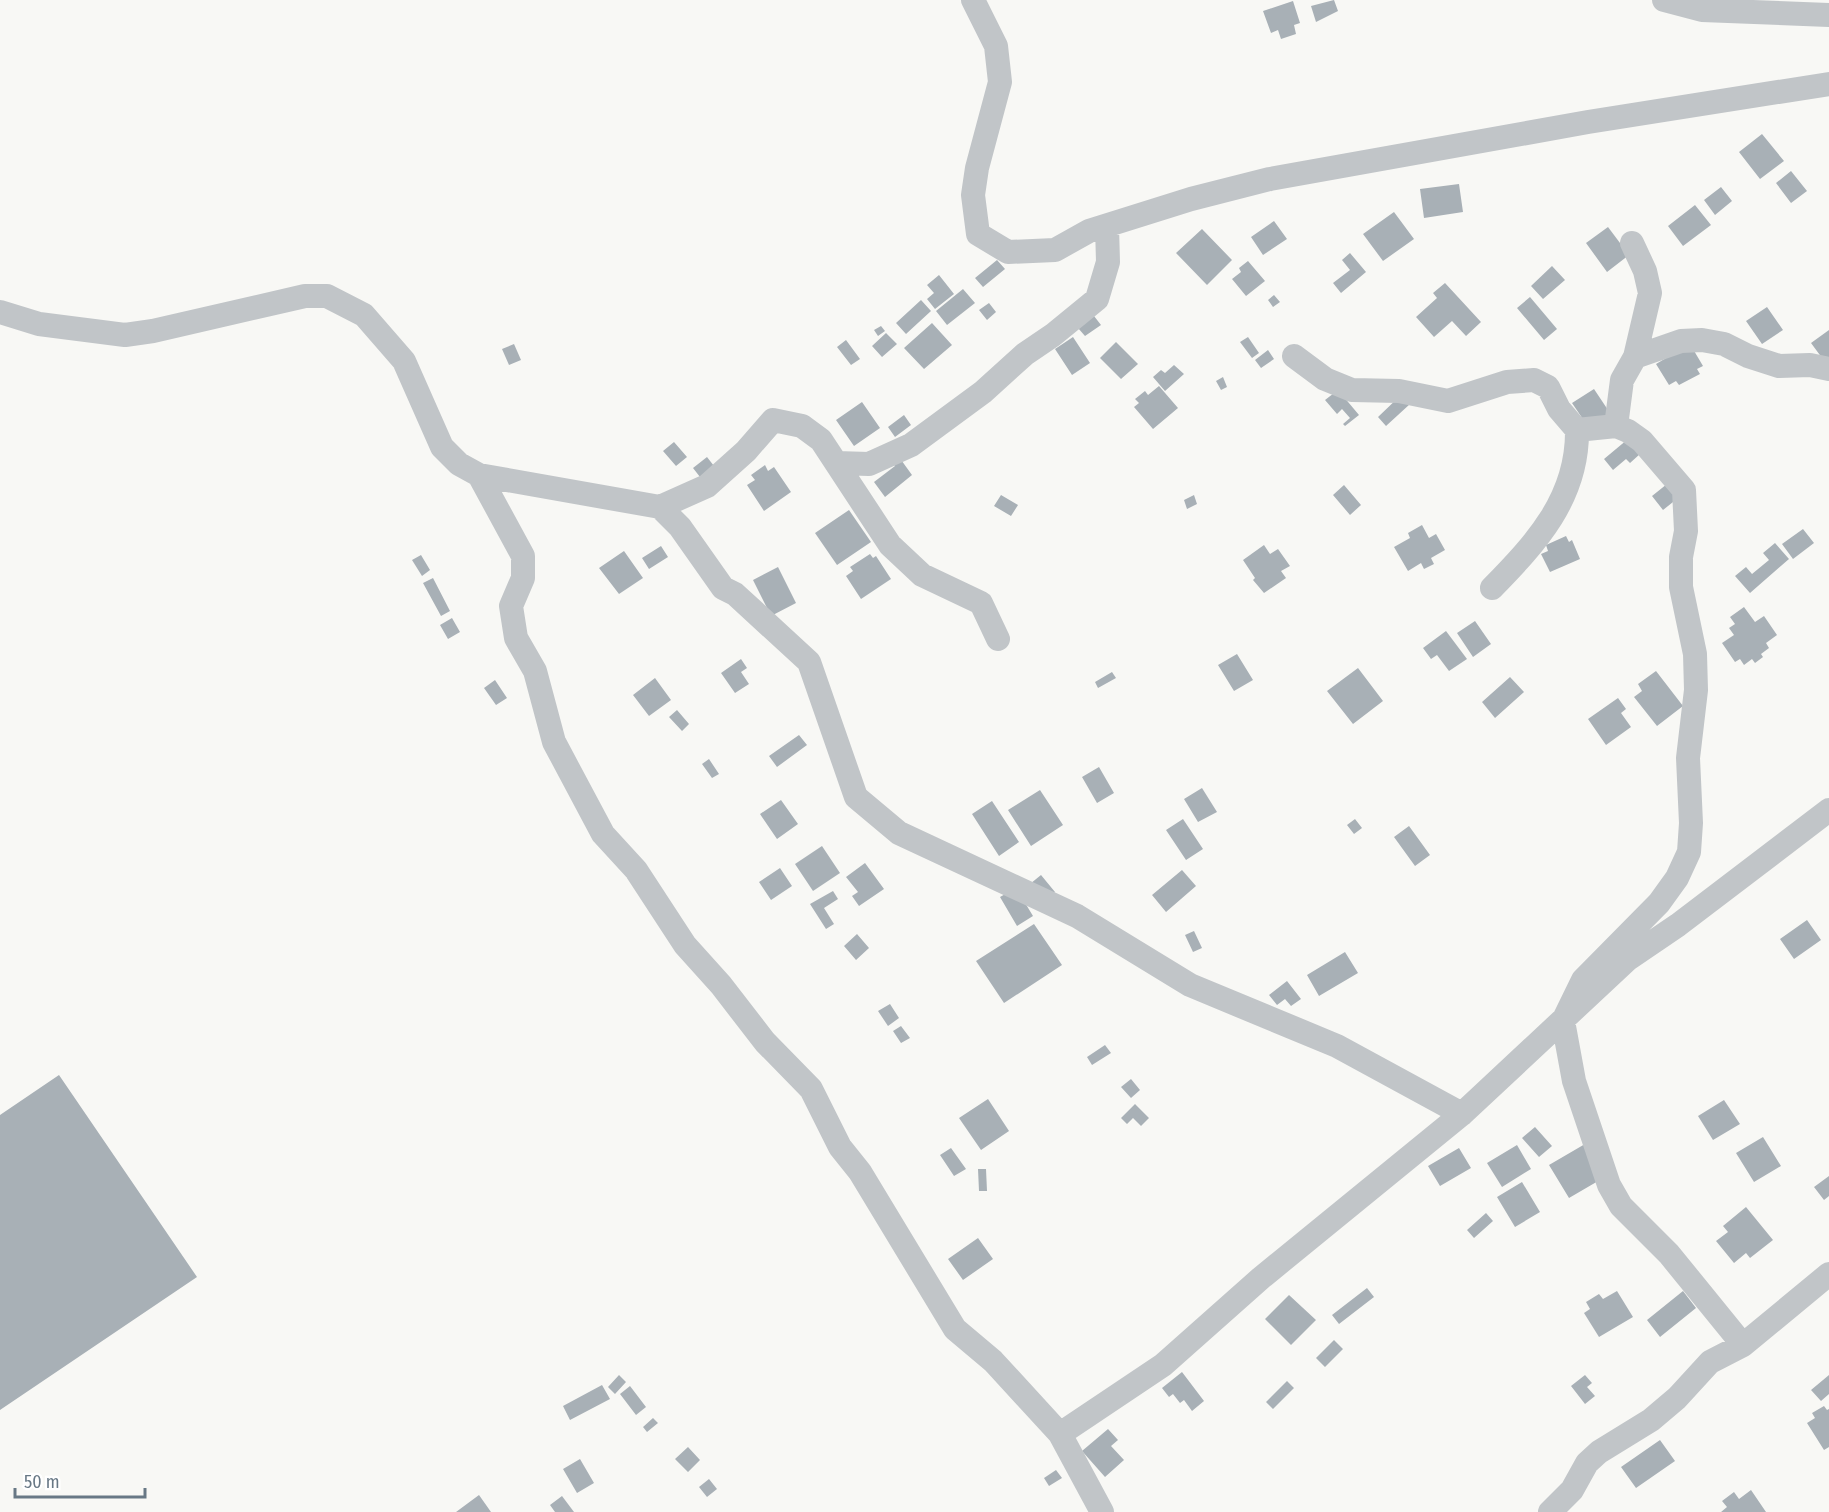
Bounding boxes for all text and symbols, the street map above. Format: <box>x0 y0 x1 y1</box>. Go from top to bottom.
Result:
scale bar <box>15 1461 146 1499</box>
text: 50 m <box>24 1471 60 1493</box>

